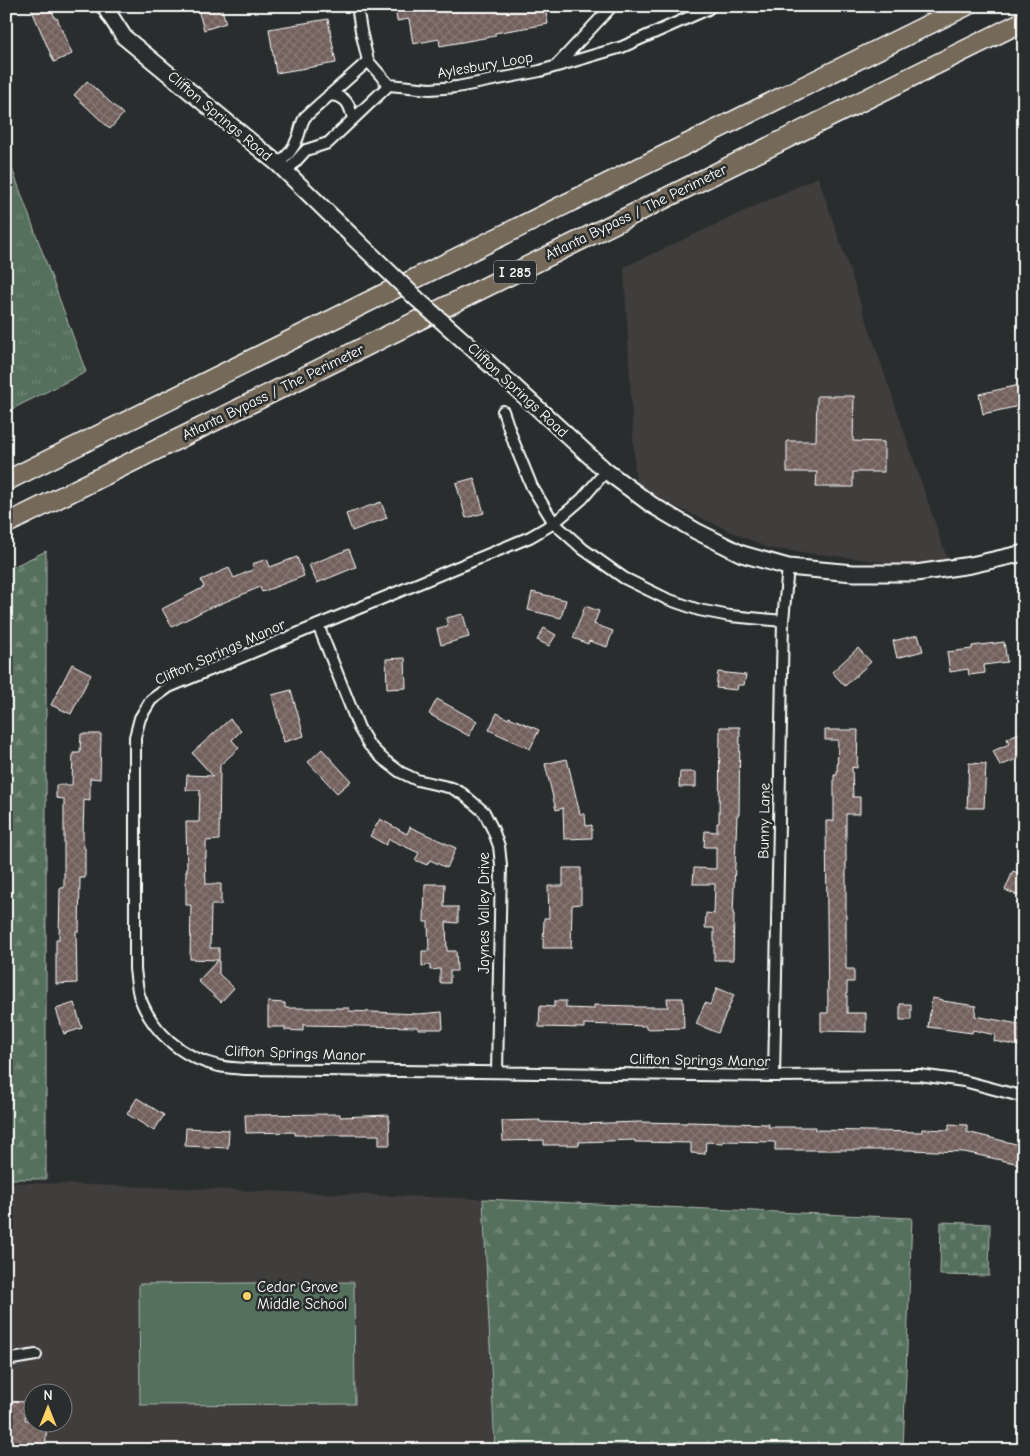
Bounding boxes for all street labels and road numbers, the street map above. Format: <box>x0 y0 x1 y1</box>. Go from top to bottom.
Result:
street label: Aylesbury Loop <box>436 48 534 82</box>
street label: Clifton Springs Road <box>164 67 276 165</box>
street label: Atlanta Bypass / The Perimeter <box>542 160 730 264</box>
road number: I 285 <box>494 260 536 284</box>
street label: Clifton Springs Road <box>464 339 572 441</box>
street label: Atlanta Bypass / The Perimeter <box>179 340 367 444</box>
street label: Clifton Springs Manor <box>152 615 288 689</box>
street label: Bunny Lane <box>754 782 774 859</box>
street label: Jaynes Valley Drive <box>475 852 493 974</box>
street label: Clifton Springs Manor <box>224 1042 366 1064</box>
street label: Clifton Springs Manor <box>629 1050 771 1070</box>

